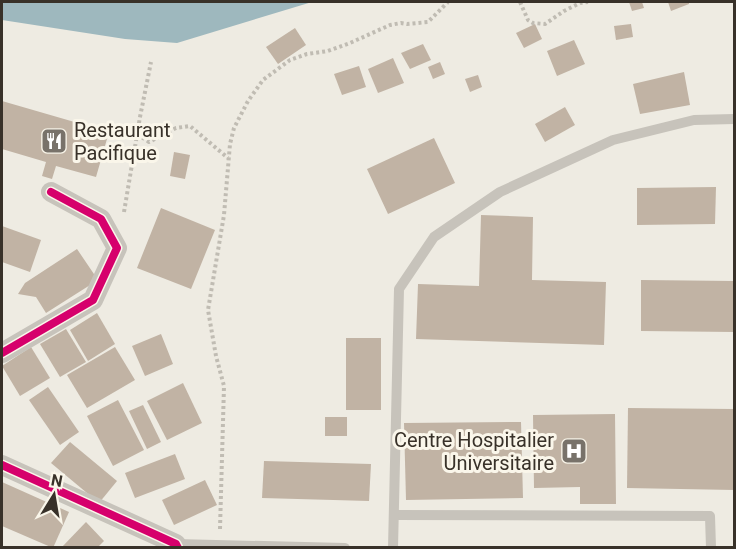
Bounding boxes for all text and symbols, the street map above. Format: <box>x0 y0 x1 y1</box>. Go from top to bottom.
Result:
place label: Restaurant Pacifique <box>74 118 171 165</box>
restaurant icon: Restaurant Pacifique <box>39 126 69 156</box>
place label: Centre Hospitalier Universitaire <box>394 428 554 475</box>
hospital icon: Centre Hospitalier Universitaire <box>559 436 589 466</box>
north arrow <box>24 465 84 525</box>
text: N <box>49 470 64 491</box>

